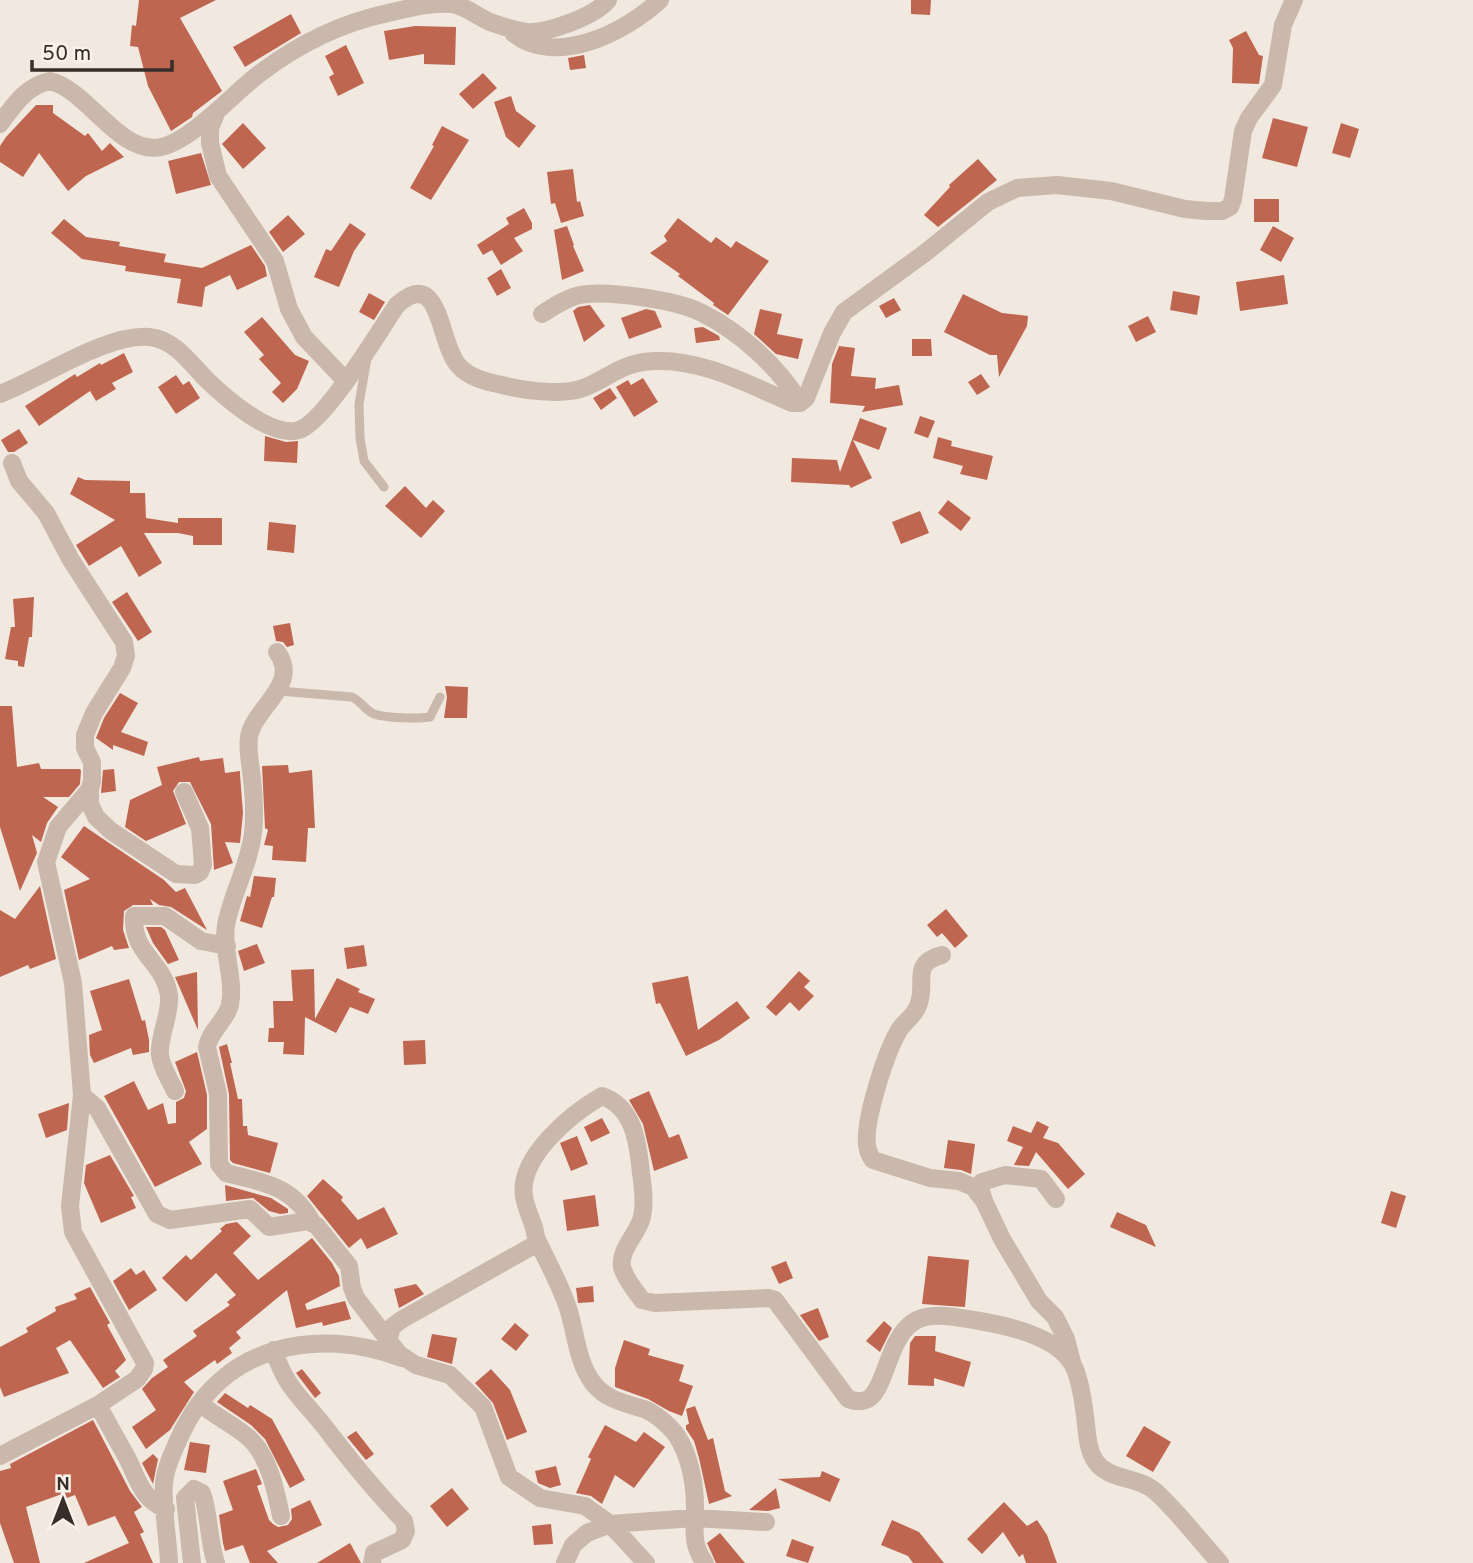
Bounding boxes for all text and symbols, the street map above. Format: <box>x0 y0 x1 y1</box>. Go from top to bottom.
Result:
scale bar <box>32 28 172 72</box>
text: 50 m <box>42 41 91 68</box>
north arrow <box>28 1465 98 1535</box>
text: N <box>56 1473 70 1497</box>

